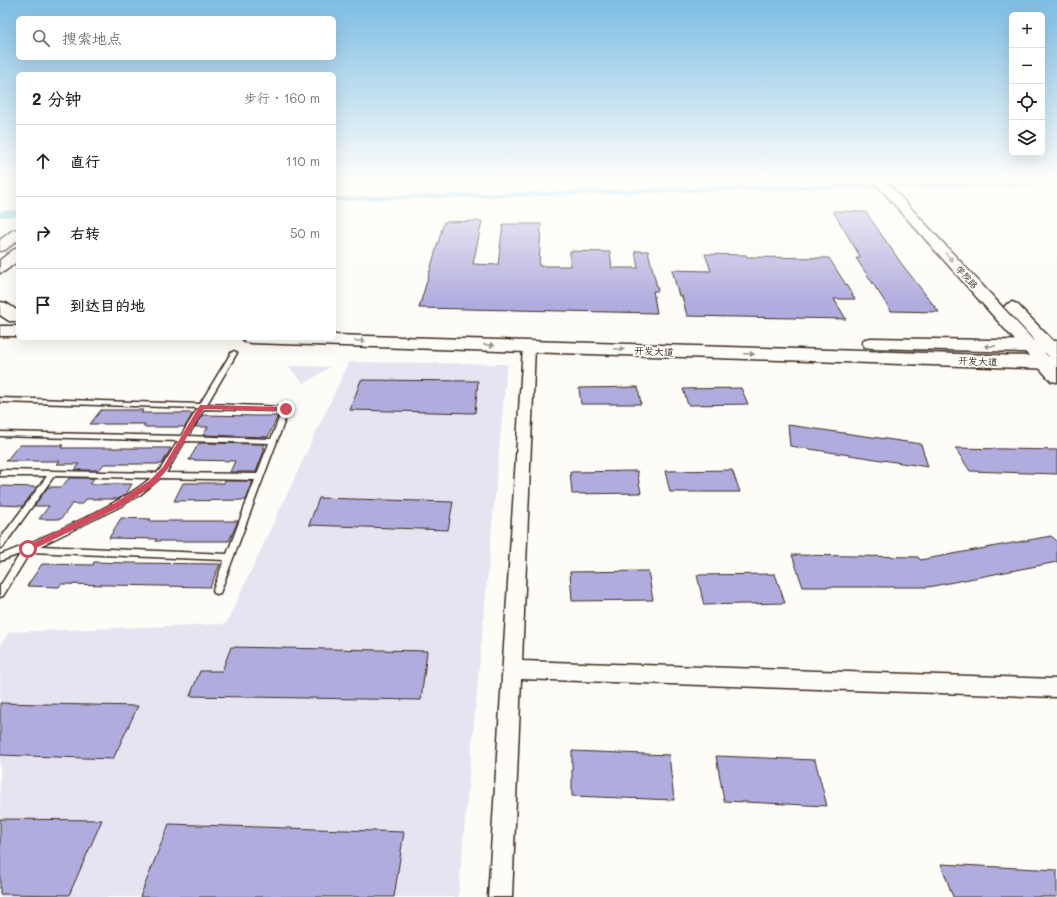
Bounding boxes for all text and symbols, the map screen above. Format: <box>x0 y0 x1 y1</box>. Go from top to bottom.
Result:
map controls <box>1009 12 1045 156</box>
button: + <box>1009 12 1045 48</box>
search box <box>16 16 336 60</box>
icon: search <box>30 27 52 49</box>
text: 搜索地点 <box>62 28 122 48</box>
button: − <box>1009 48 1045 84</box>
button: locate <box>1009 84 1045 120</box>
text: 2 分钟 <box>32 87 82 109</box>
text: 步行 · 160 m <box>244 89 320 106</box>
button: layers <box>1009 120 1045 156</box>
icon: ahead <box>32 150 54 172</box>
text: 直行 <box>70 151 100 171</box>
text: 110 m <box>286 152 320 169</box>
icon: right <box>32 222 54 244</box>
text: 右转 <box>70 223 100 243</box>
text: 50 m <box>290 224 320 241</box>
one-way arrow <box>944 252 953 262</box>
street label: 学院路 <box>954 263 980 291</box>
icon: arrive <box>32 294 54 316</box>
text: 到达目的地 <box>70 295 145 315</box>
one-way arrow <box>354 338 366 345</box>
one-way arrow <box>483 342 495 349</box>
one-way arrow <box>984 342 996 349</box>
street label: 开发大道 <box>634 343 674 359</box>
one-way arrow <box>613 346 625 353</box>
one-way arrow <box>743 351 755 358</box>
street label: 开发大道 <box>958 353 998 369</box>
route end <box>277 400 295 418</box>
route start <box>19 540 37 558</box>

